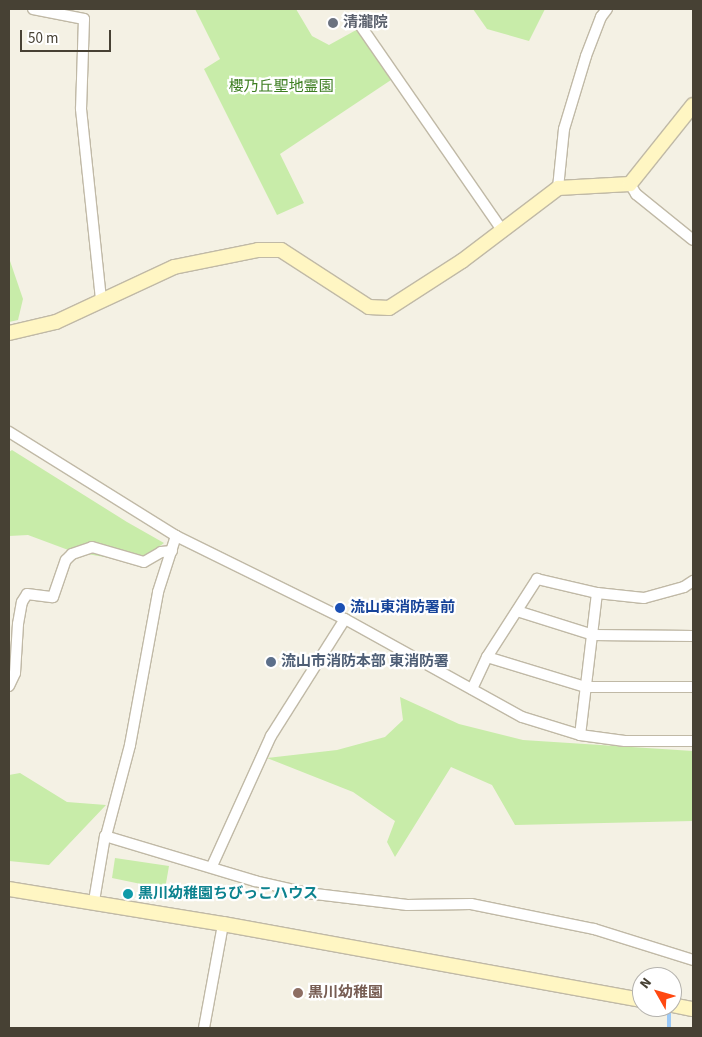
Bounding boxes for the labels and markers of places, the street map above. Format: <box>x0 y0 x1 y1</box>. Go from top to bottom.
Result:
place label: 清瀧院 <box>343 14 388 32</box>
marker: 清瀧院 <box>327 17 339 29</box>
place label: 流山東消防署前 <box>350 599 455 617</box>
marker: 流山東消防署前 <box>334 602 346 614</box>
place label: 流山市消防本部 東消防署 <box>281 653 449 671</box>
marker: 流山市消防本部 東消防署 <box>265 656 277 668</box>
place label: 黒川幼稚園ちびっこハウス <box>138 885 318 903</box>
marker: 黒川幼稚園ちびっこハウス <box>122 888 134 900</box>
place label: 黒川幼稚園 <box>308 984 383 1002</box>
marker: 黒川幼稚園 <box>292 987 304 999</box>

